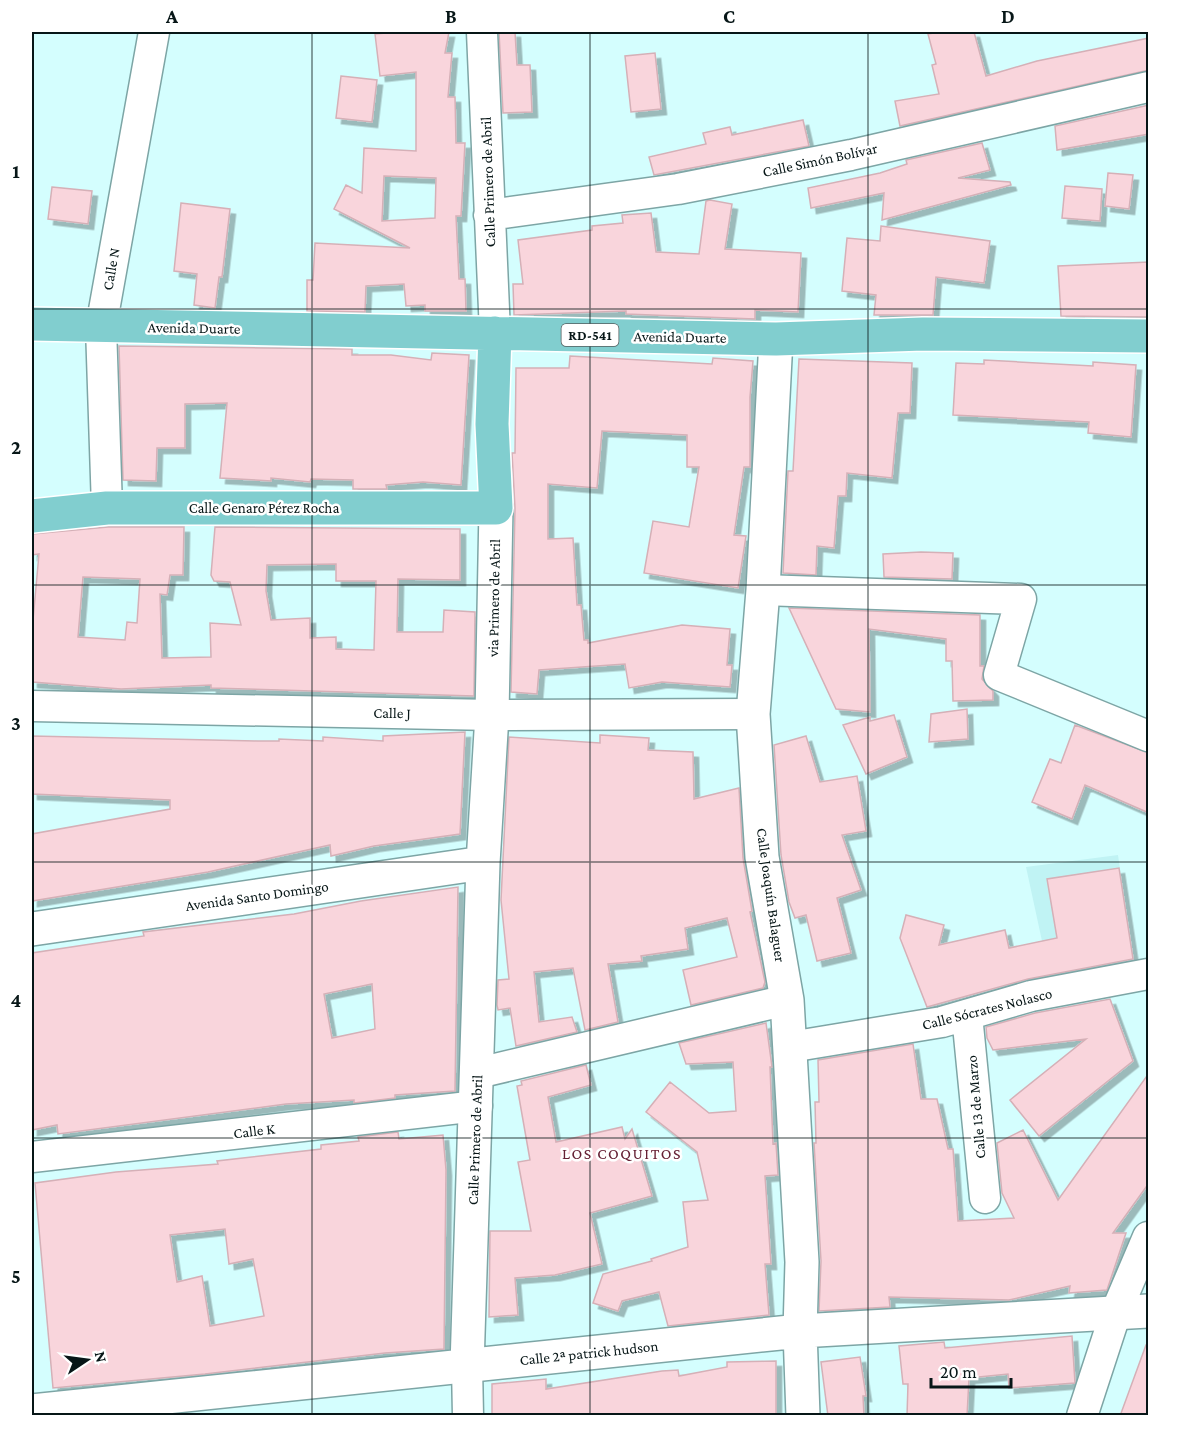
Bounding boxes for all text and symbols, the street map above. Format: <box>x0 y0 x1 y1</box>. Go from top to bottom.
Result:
text: A <box>165 5 179 27</box>
text: B <box>445 5 457 27</box>
text: C <box>723 5 735 27</box>
text: D <box>1001 5 1015 27</box>
street label: Calle Primero de Abril <box>478 117 498 247</box>
street label: Calle Simón Bolívar <box>761 140 879 180</box>
text: 1 <box>12 160 20 182</box>
street label: Calle N <box>99 246 123 292</box>
street label: Avenida Duarte <box>147 319 241 337</box>
road number: RD-541 <box>562 324 618 346</box>
street label: Avenida Duarte <box>633 328 727 346</box>
text: 2 <box>11 436 21 458</box>
street label: Calle Genaro Pérez Rocha <box>189 500 339 516</box>
street label: via Primero de Abril <box>485 539 503 658</box>
street label: Calle J <box>373 705 411 722</box>
text: 3 <box>11 712 21 734</box>
street label: Calle Joaquín Balaguer <box>753 827 788 964</box>
street label: Avenida Santo Domingo <box>184 878 330 915</box>
street label: Calle Sócrates Nolasco <box>920 985 1054 1033</box>
text: 4 <box>11 989 22 1011</box>
street label: Calle 13 de Marzo <box>964 1055 988 1159</box>
street label: Calle Primero de Abril <box>465 1075 485 1205</box>
street label: Calle K <box>232 1120 276 1141</box>
district label: LOS COQUITOS <box>562 1145 682 1162</box>
text: 5 <box>11 1265 21 1287</box>
north arrow <box>57 1330 117 1390</box>
street label: Calle 2ª patrick hudson <box>519 1338 659 1369</box>
text: N <box>92 1350 111 1364</box>
scale bar <box>931 1351 1010 1389</box>
text: 20 m <box>940 1362 977 1382</box>

